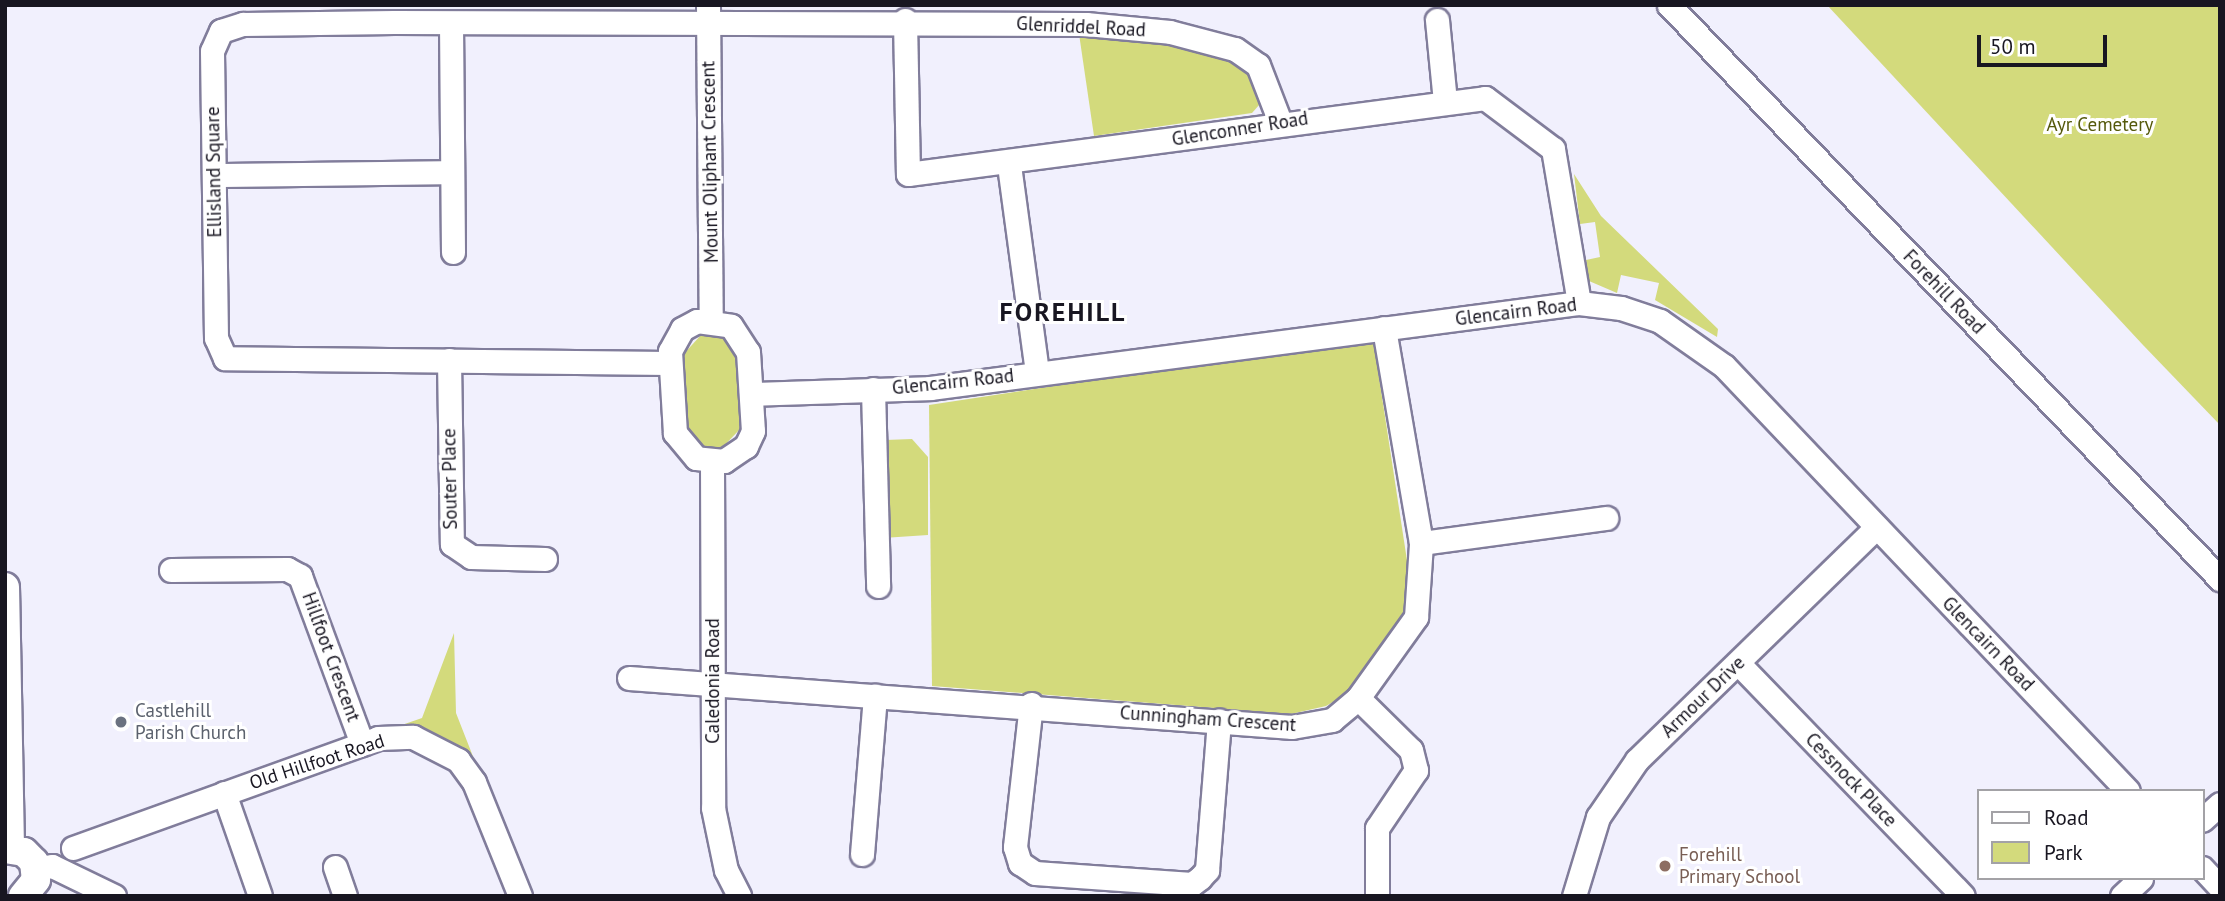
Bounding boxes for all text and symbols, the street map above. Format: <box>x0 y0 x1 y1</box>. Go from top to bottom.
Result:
street label: Glenriddel Road <box>1016 12 1146 42</box>
scale bar <box>1980 21 2110 65</box>
text: 50 m <box>1990 33 2036 60</box>
street label: Mount Oliphant Crescent <box>697 61 723 263</box>
street label: Ellisland Square <box>201 106 227 238</box>
street label: Glenconner Road <box>1170 107 1310 151</box>
park label: Ayr Cemetery <box>2047 114 2153 136</box>
street label: Forehill Road <box>1898 245 1990 339</box>
street label: Glencairn Road <box>1454 293 1578 331</box>
district label: FOREHILL <box>1001 296 1125 328</box>
street label: Glencairn Road <box>891 364 1015 400</box>
street label: Souter Place <box>438 428 462 530</box>
street label: Hillfoot Crescent <box>297 589 365 725</box>
street label: Glencairn Road <box>1937 592 2039 696</box>
street label: Caledonia Road <box>702 618 724 744</box>
street label: Armour Drive <box>1656 651 1750 743</box>
place label: Castlehill Parish Church <box>135 700 246 744</box>
street label: Cunningham Crescent <box>1119 701 1297 737</box>
marker: Castlehill Parish Church <box>113 714 129 730</box>
street label: Cessnock Place <box>1800 728 1902 832</box>
street label: Old Hillfoot Road <box>247 729 387 795</box>
legend <box>1976 789 2204 880</box>
text: Road <box>2044 804 2088 831</box>
text: Park <box>2044 839 2083 866</box>
place label: Forehill Primary School <box>1679 844 1801 888</box>
marker: Forehill Primary School <box>1657 858 1673 874</box>

